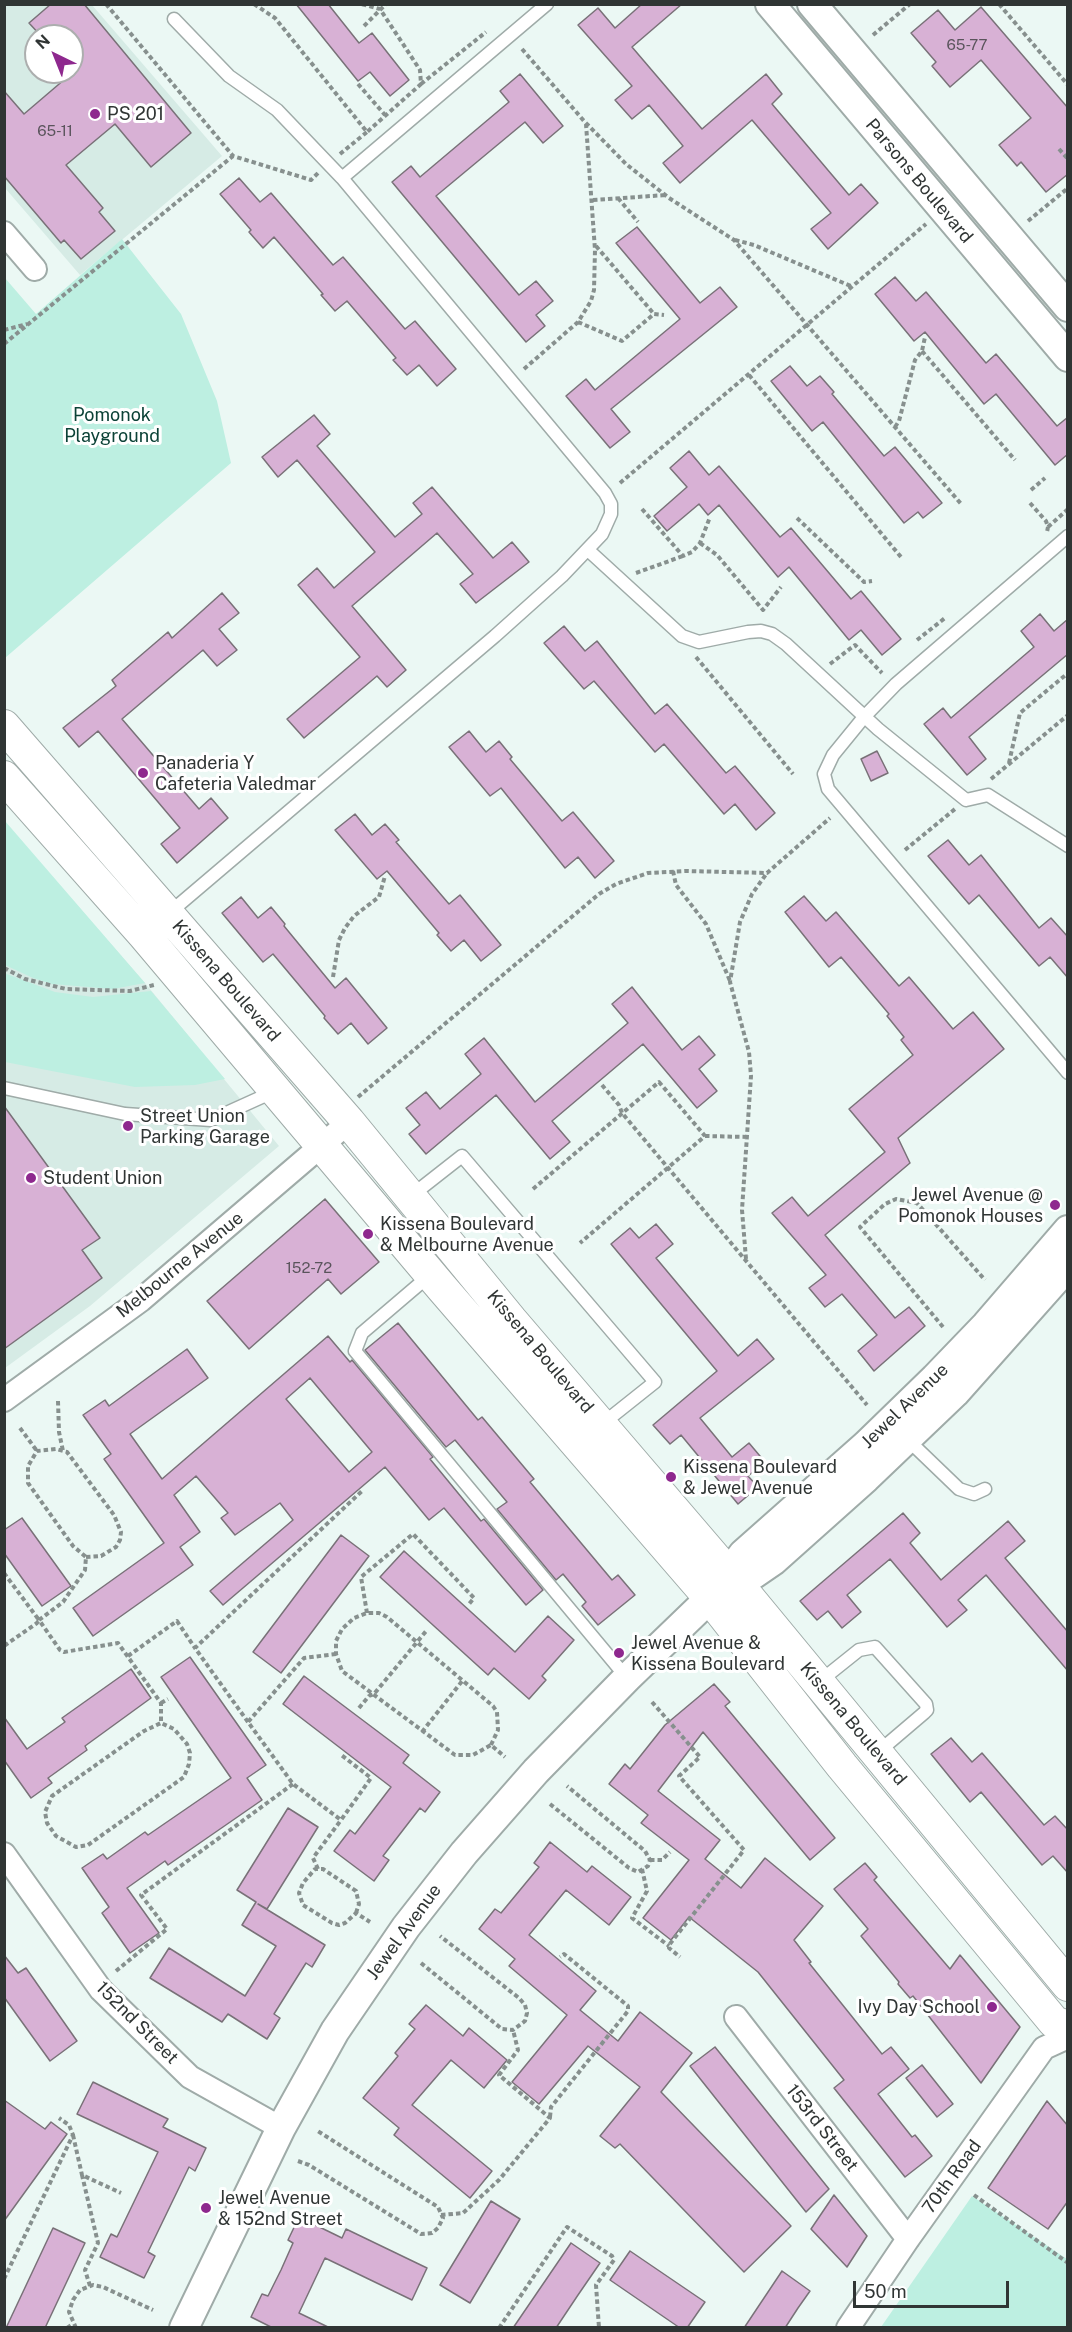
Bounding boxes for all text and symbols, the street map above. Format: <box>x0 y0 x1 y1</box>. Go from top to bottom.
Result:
north arrow <box>24 24 84 84</box>
text: N <box>32 31 54 53</box>
house number: 65-77 <box>946 36 988 54</box>
place label: PS 201 <box>107 103 164 125</box>
marker: PS 201 <box>88 107 102 121</box>
street label: Parsons Boulevard <box>861 114 977 248</box>
house number: 65-11 <box>37 122 73 140</box>
park label: Pomonok Playground <box>64 404 160 446</box>
place label: Panaderia Y Cafeteria Valedmar <box>155 752 316 795</box>
marker: Panaderia Y Cafeteria Valedmar <box>136 766 150 780</box>
street label: Kissena Boulevard <box>167 916 285 1046</box>
place label: Street Union Parking Garage <box>140 1105 270 1148</box>
marker: Street Union Parking Garage <box>121 1119 135 1133</box>
place label: Student Union <box>43 1167 162 1189</box>
marker: Student Union <box>24 1171 38 1185</box>
place label: Jewel Avenue @ Pomonok Houses <box>898 1184 1043 1226</box>
marker: Jewel Avenue @ Pomonok Houses <box>1048 1198 1062 1212</box>
street label: Melbourne Avenue <box>112 1207 248 1323</box>
place label: Kissena Boulevard & Melbourne Avenue <box>380 1213 554 1256</box>
marker: Kissena Boulevard & Melbourne Avenue <box>361 1227 375 1241</box>
house number: 152-72 <box>286 1259 332 1277</box>
street label: Kissena Boulevard <box>482 1286 598 1418</box>
street label: Jewel Avenue <box>857 1359 953 1453</box>
place label: Kissena Boulevard & Jewel Avenue <box>683 1456 837 1498</box>
marker: Kissena Boulevard & Jewel Avenue <box>664 1470 678 1484</box>
place label: Jewel Avenue & Kissena Boulevard <box>631 1632 785 1674</box>
marker: Jewel Avenue & Kissena Boulevard <box>612 1646 626 1660</box>
street label: Kissena Boulevard <box>795 1658 911 1790</box>
street label: Jewel Avenue <box>362 1880 446 1984</box>
street label: 152nd Street <box>91 1977 183 2069</box>
place label: Ivy Day School <box>858 1996 980 2018</box>
marker: Ivy Day School <box>985 2000 999 2014</box>
street label: 153rd Street <box>781 2080 863 2176</box>
street label: 70th Road <box>918 2136 986 2218</box>
place label: Jewel Avenue & 152nd Street <box>218 2187 343 2230</box>
marker: Jewel Avenue & 152nd Street <box>199 2201 213 2215</box>
scale bar <box>856 2269 1012 2307</box>
text: 50 m <box>864 2281 907 2302</box>

